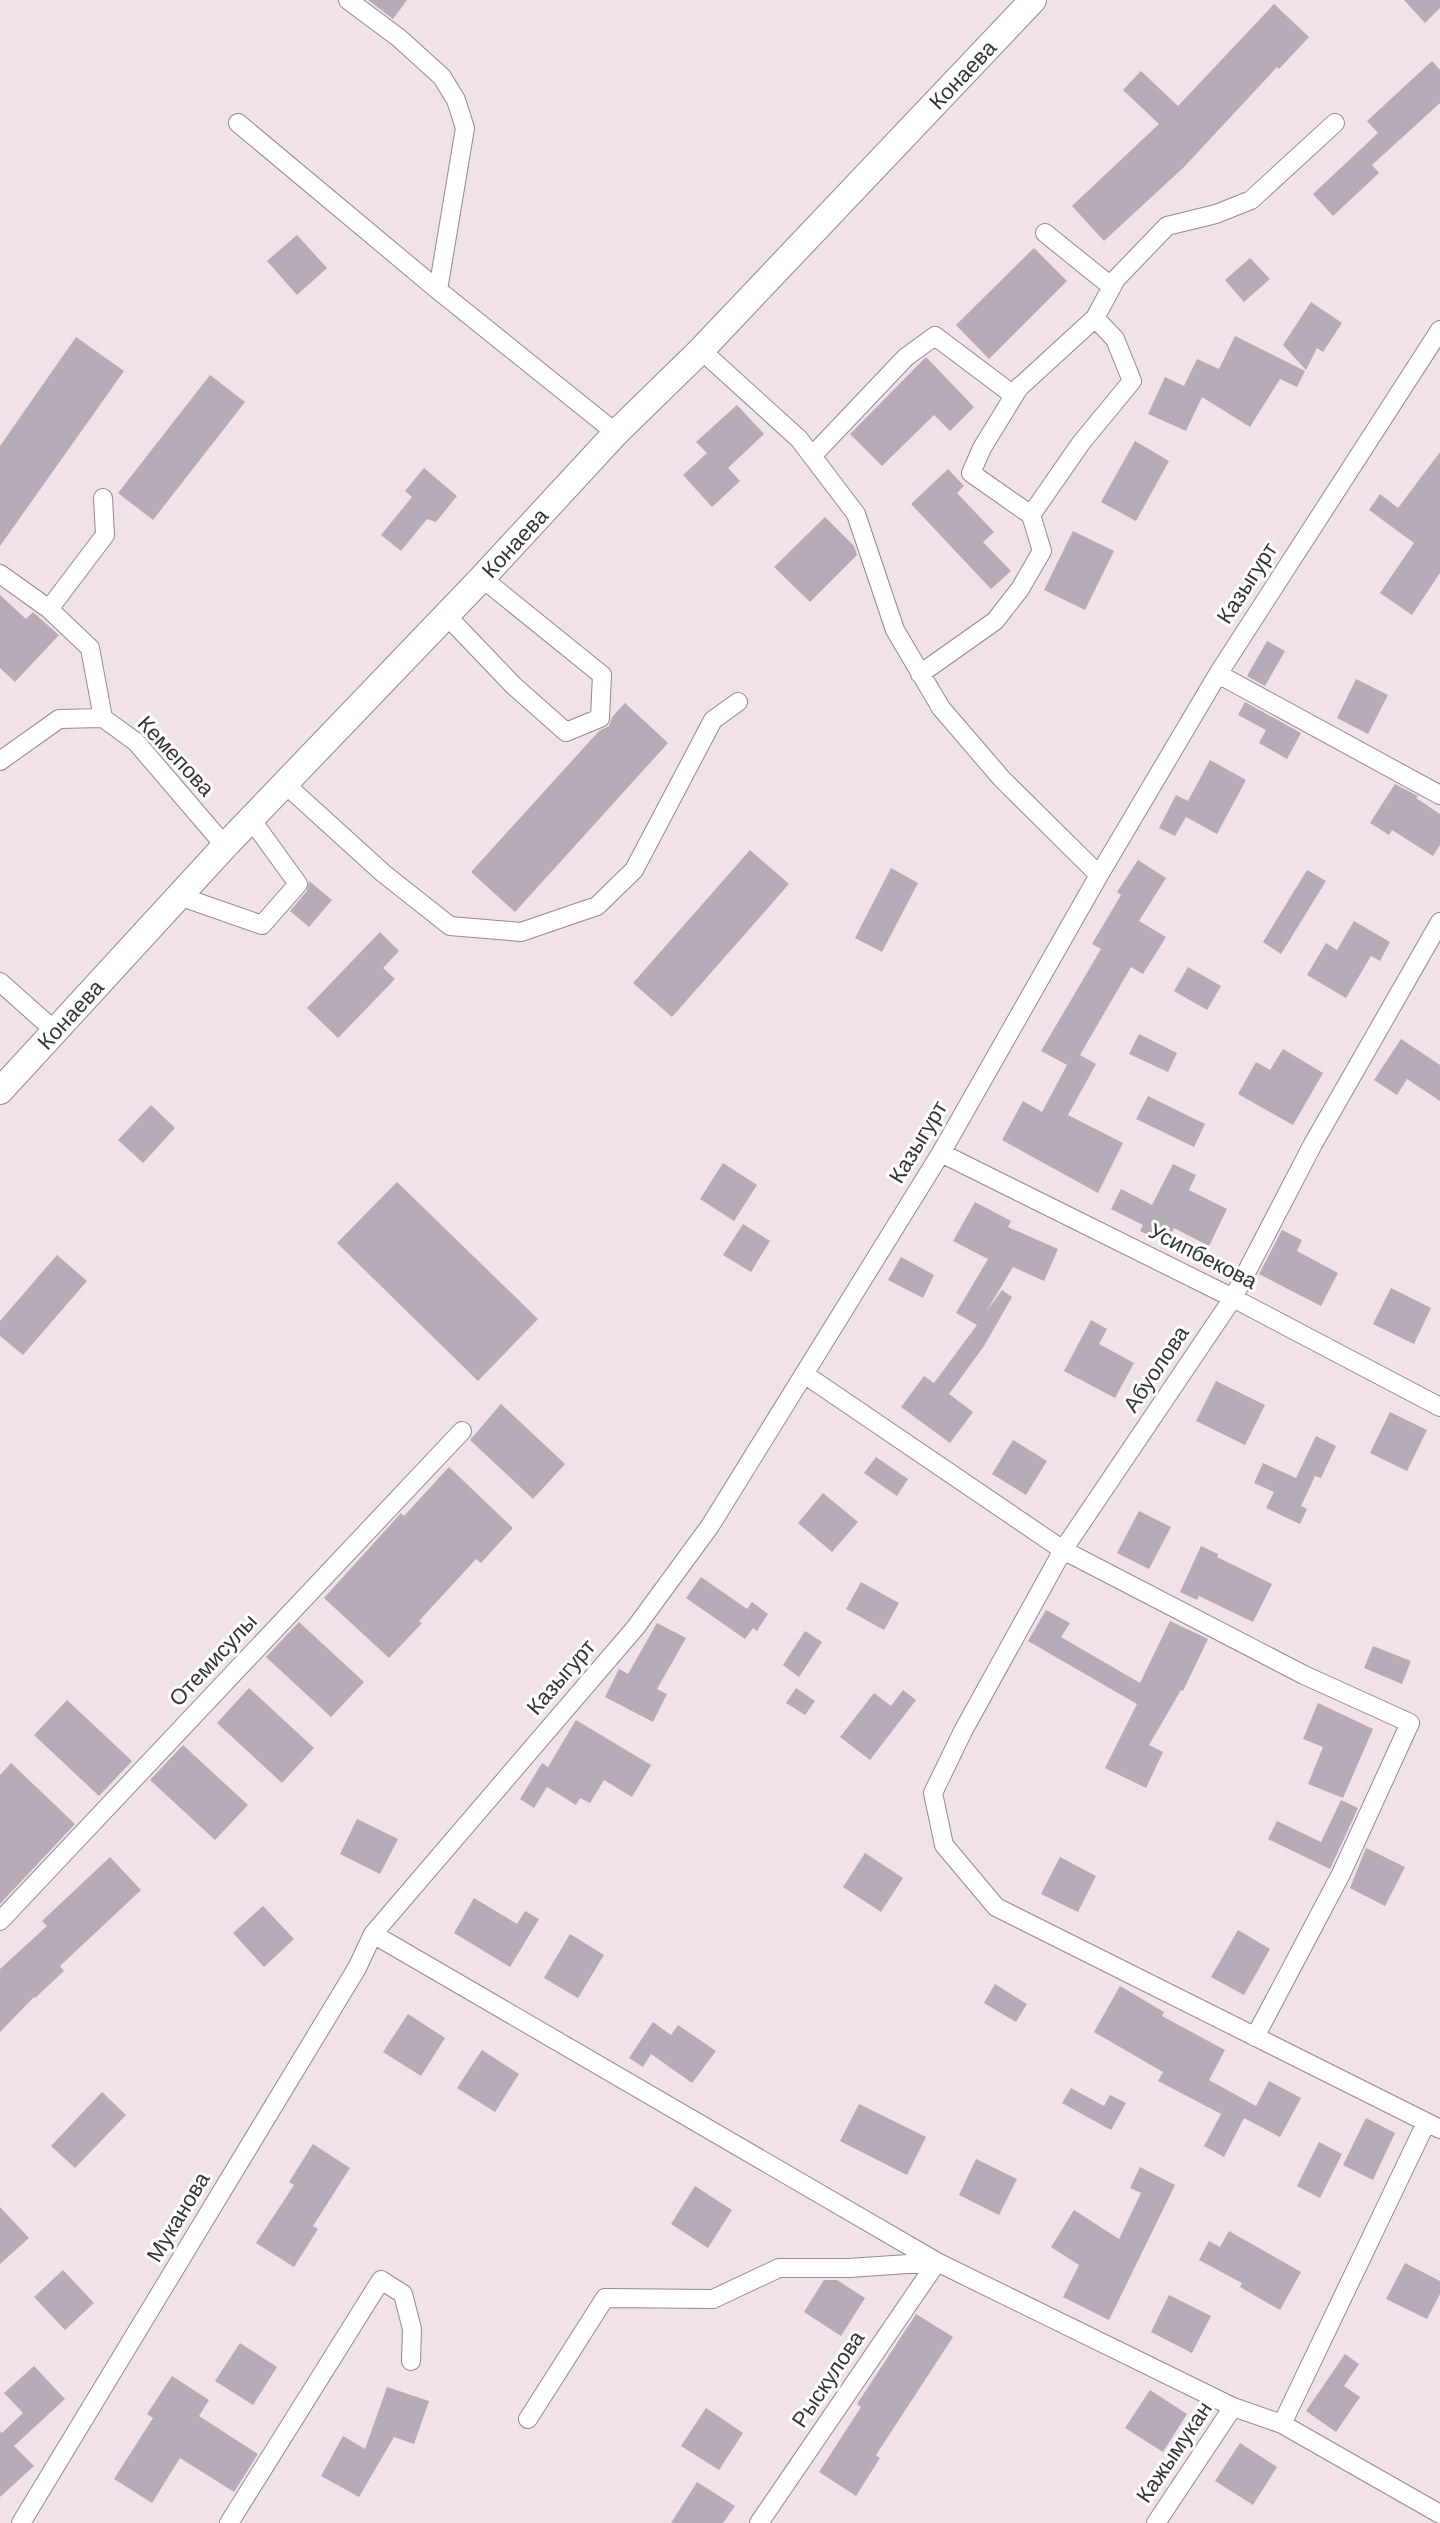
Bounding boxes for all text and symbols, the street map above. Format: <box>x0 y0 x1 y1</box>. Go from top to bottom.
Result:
street label: Конаева <box>924 34 1001 114</box>
street label: Конаева <box>476 502 553 583</box>
street label: Казыгурт <box>1212 538 1282 628</box>
street label: Кемепова <box>133 711 220 802</box>
street label: Конаева <box>32 974 109 1054</box>
street label: Казыгурт <box>884 1096 952 1188</box>
street label: Усипбекова <box>1145 1218 1262 1294</box>
street label: Абуолова <box>1118 1321 1194 1417</box>
street label: Отемисулы <box>164 1609 262 1711</box>
street label: Казыгурт <box>522 1634 600 1720</box>
street label: Муканова <box>142 2167 215 2266</box>
street label: Рыскулова <box>787 2325 870 2432</box>
street label: Кажымукан <box>1131 2397 1217 2507</box>

